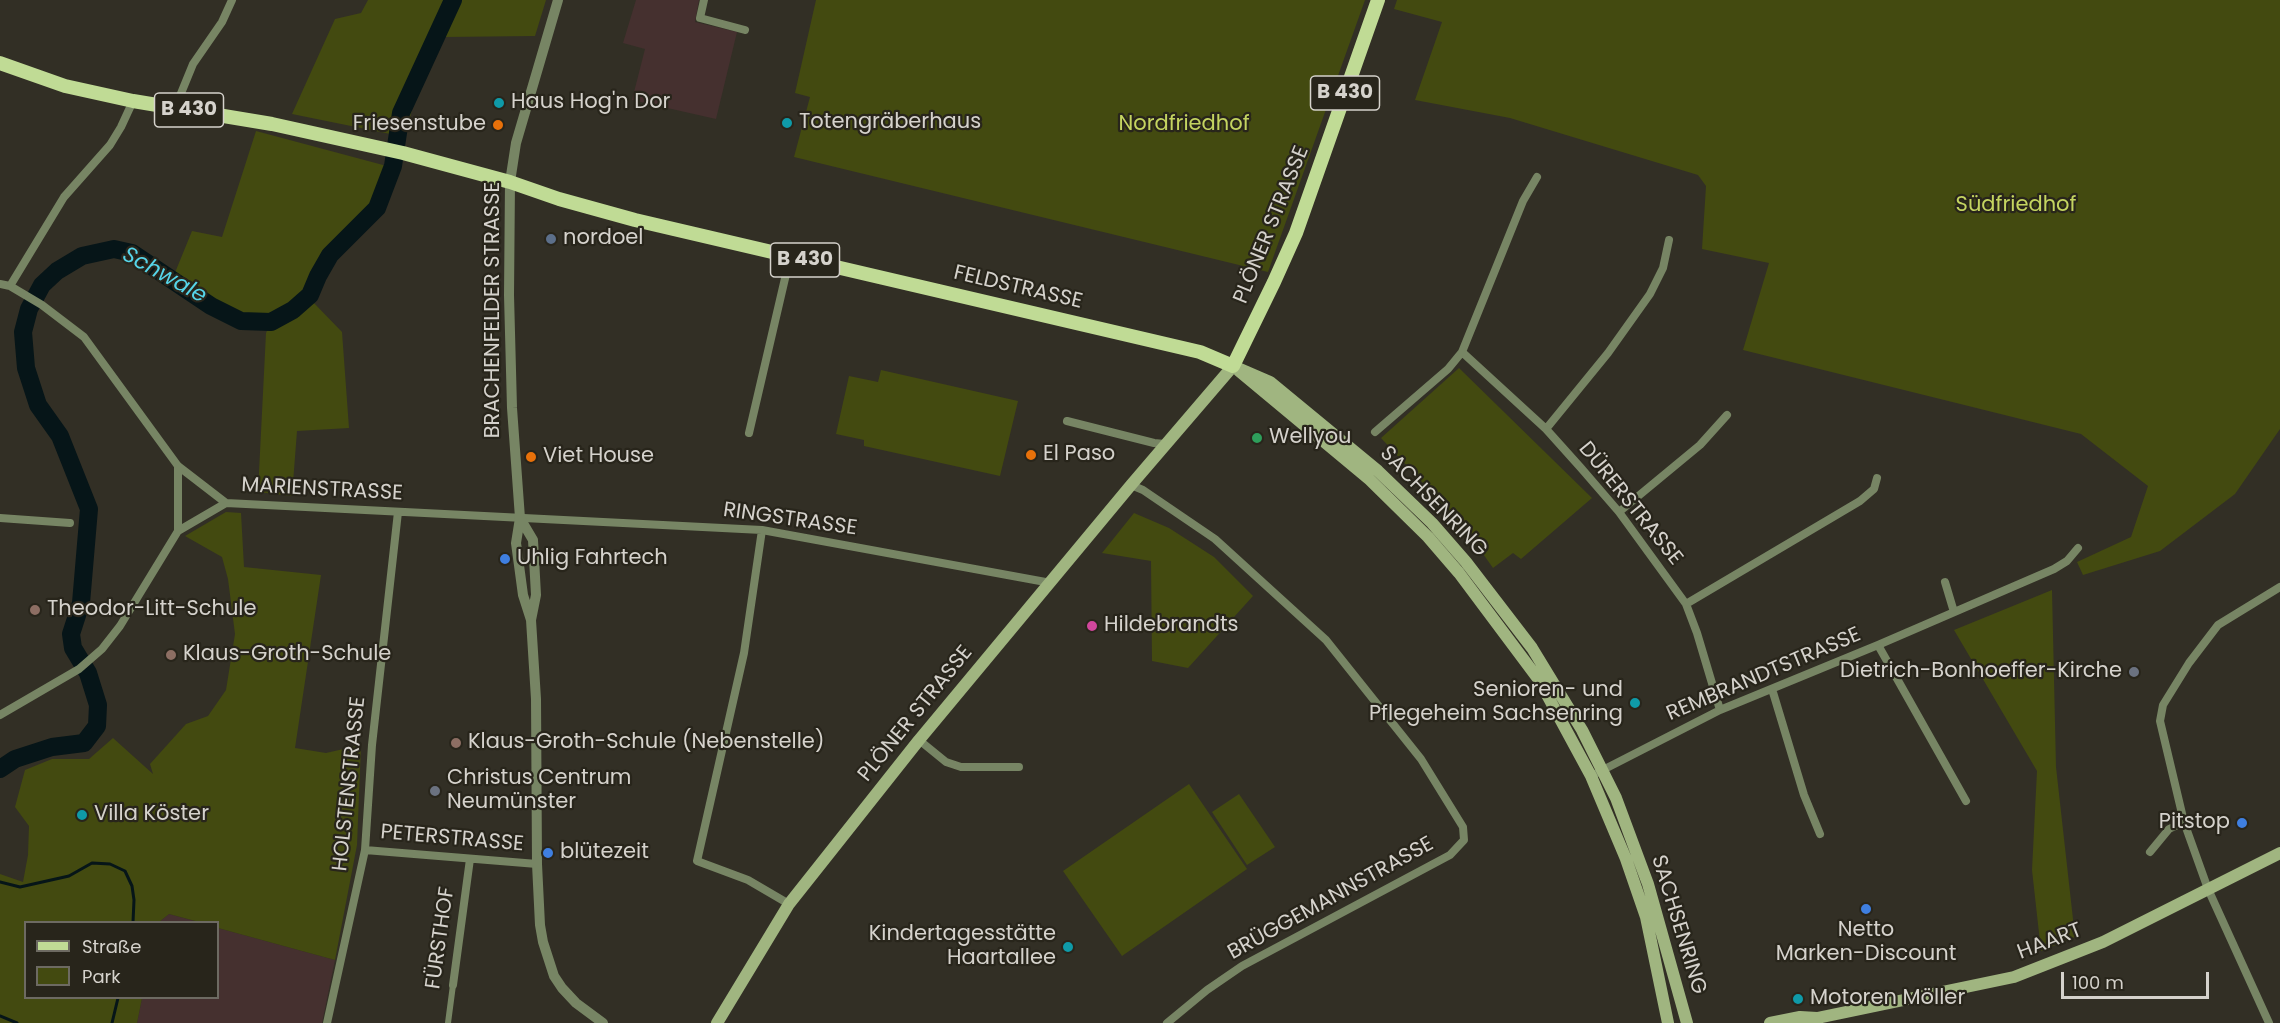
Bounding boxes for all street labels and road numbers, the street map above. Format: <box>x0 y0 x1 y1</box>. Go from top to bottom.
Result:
road number: B 430 <box>1310 76 1380 110</box>
road number: B 430 <box>154 93 224 127</box>
street label: PLÖNER STRASSE <box>1229 143 1315 307</box>
street label: BRACHENFELDER STRASSE <box>481 182 507 438</box>
road number: B 430 <box>770 243 840 277</box>
street label: FELDSTRASSE <box>951 261 1085 315</box>
street label: DÜRERSTRASSE <box>1573 437 1687 571</box>
street label: SACHSENRING <box>1374 441 1492 563</box>
street label: MARIENSTRASSE <box>241 473 403 507</box>
street label: RINGSTRASSE <box>721 498 859 542</box>
street label: REMBRANDTSTRASSE <box>1663 623 1865 727</box>
street label: PLÖNER STRASSE <box>853 641 979 787</box>
street label: HOLSTENSTRASSE <box>328 695 372 873</box>
street label: PETERSTRASSE <box>379 820 525 858</box>
street label: BRÜGGEMANNSTRASSE <box>1224 832 1438 966</box>
street label: SACHSENRING <box>1645 852 1711 998</box>
street label: FÜRSTHOF <box>421 885 461 991</box>
street label: HAART <box>2014 918 2086 966</box>

